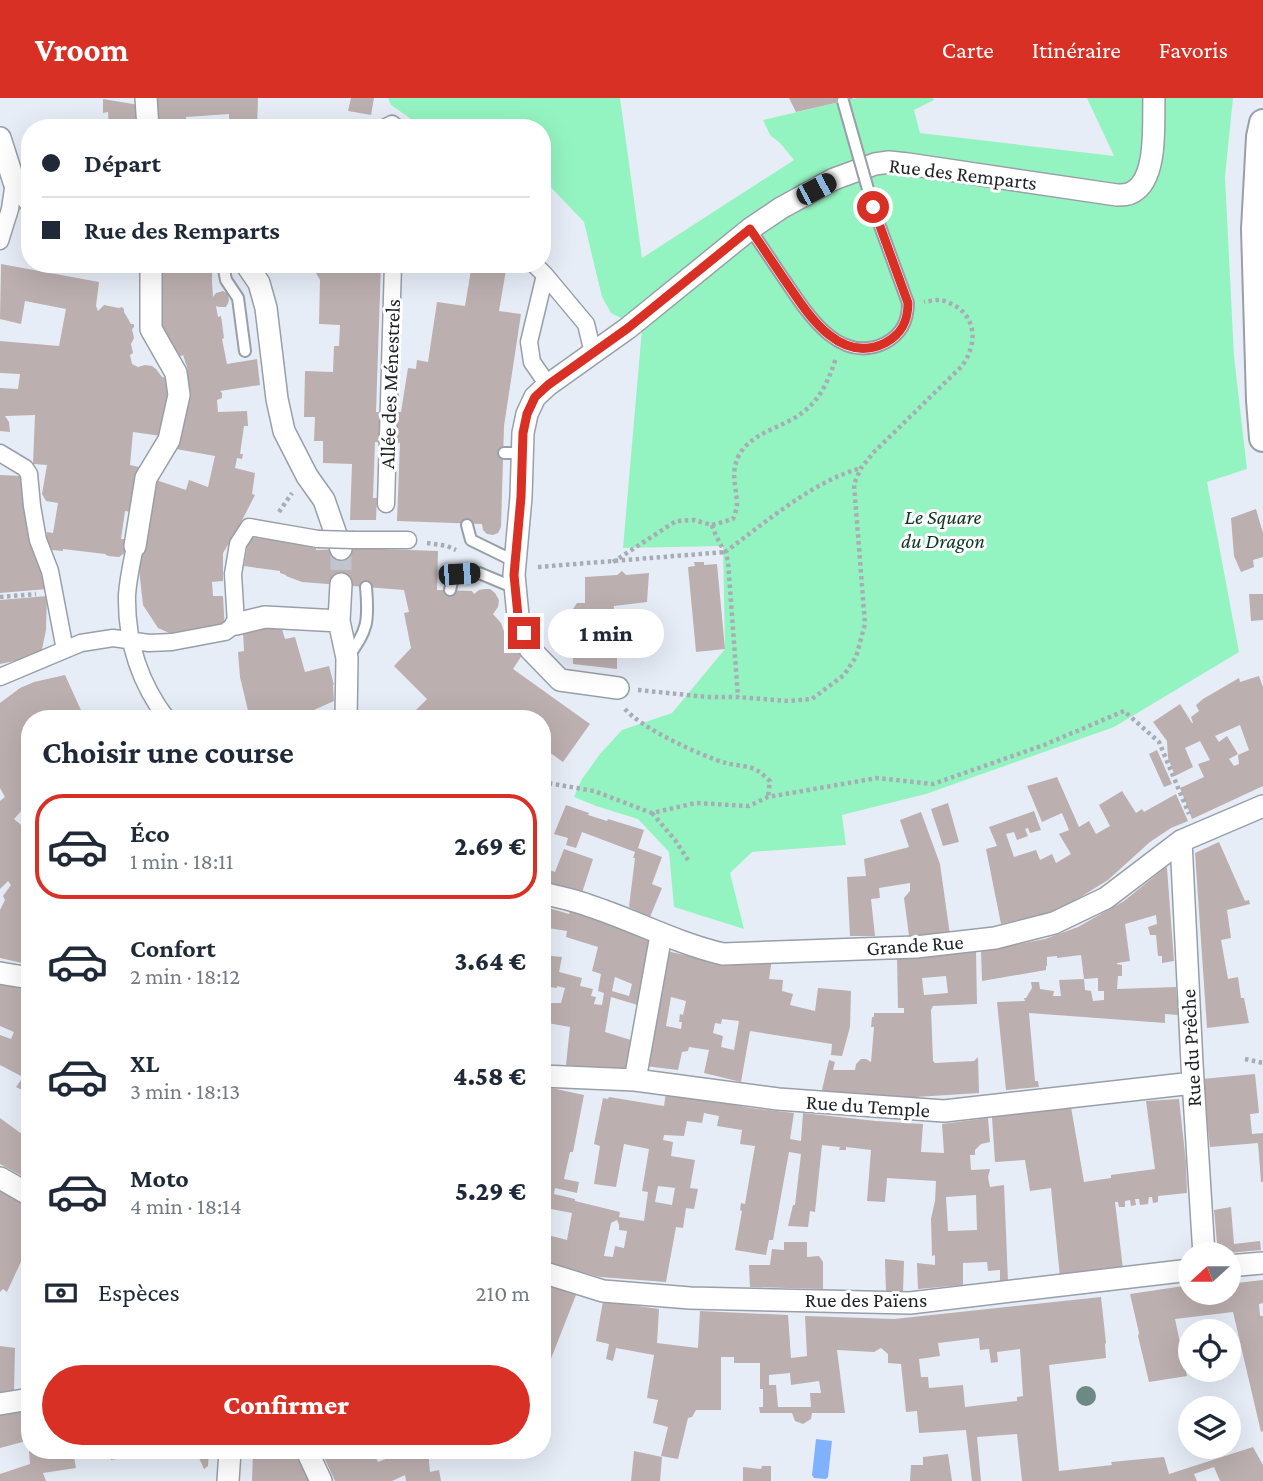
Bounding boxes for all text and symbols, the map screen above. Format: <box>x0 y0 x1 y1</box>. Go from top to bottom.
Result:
text: Vroom <box>35 31 129 68</box>
text: Carte <box>942 36 994 63</box>
text: Itinéraire <box>1032 36 1121 63</box>
text: Favoris <box>1159 36 1228 63</box>
text: Départ <box>84 149 161 178</box>
street label: Rue des Remparts <box>888 153 1038 195</box>
car <box>793 170 840 208</box>
route start <box>857 191 889 223</box>
text: Rue des Remparts <box>84 216 280 245</box>
street label: Allée des Ménestrels <box>375 299 405 469</box>
park label: Le Square du Dragon <box>901 505 985 553</box>
car <box>438 562 481 586</box>
callout: 1 min <box>548 608 664 658</box>
route end <box>508 617 540 649</box>
text: 1 min <box>579 620 633 646</box>
text: Choisir une course <box>42 734 294 770</box>
icon: car <box>46 815 109 878</box>
text: Éco <box>130 819 170 848</box>
text: 2.69 € <box>454 832 526 861</box>
text: 1 min · 18:11 <box>130 848 234 874</box>
icon: car <box>46 930 109 993</box>
street label: Grande Rue <box>866 930 964 960</box>
text: Confort <box>130 934 216 963</box>
text: 3.64 € <box>455 947 526 976</box>
text: 2 min · 18:12 <box>130 963 240 989</box>
street label: Rue du Prêche <box>1176 989 1206 1107</box>
icon: car <box>46 1045 109 1108</box>
text: XL <box>130 1049 159 1078</box>
text: 4.58 € <box>453 1062 526 1091</box>
text: 3 min · 18:13 <box>130 1078 240 1104</box>
street label: Rue du Temple <box>805 1090 931 1122</box>
icon: car <box>46 1160 109 1223</box>
text: Moto <box>130 1164 189 1193</box>
text: 5.29 € <box>455 1177 526 1206</box>
text: 4 min · 18:14 <box>130 1193 242 1219</box>
north arrow <box>1178 1242 1241 1306</box>
map controls <box>1178 1242 1241 1459</box>
icon: cash <box>42 1274 80 1312</box>
text: Espèces <box>98 1278 180 1307</box>
text: 210 m <box>476 1280 530 1306</box>
street label: Rue des Païens <box>805 1288 927 1312</box>
button: locate <box>1178 1319 1241 1382</box>
button: Confirmer <box>42 1365 530 1445</box>
button: layers <box>1178 1396 1241 1459</box>

